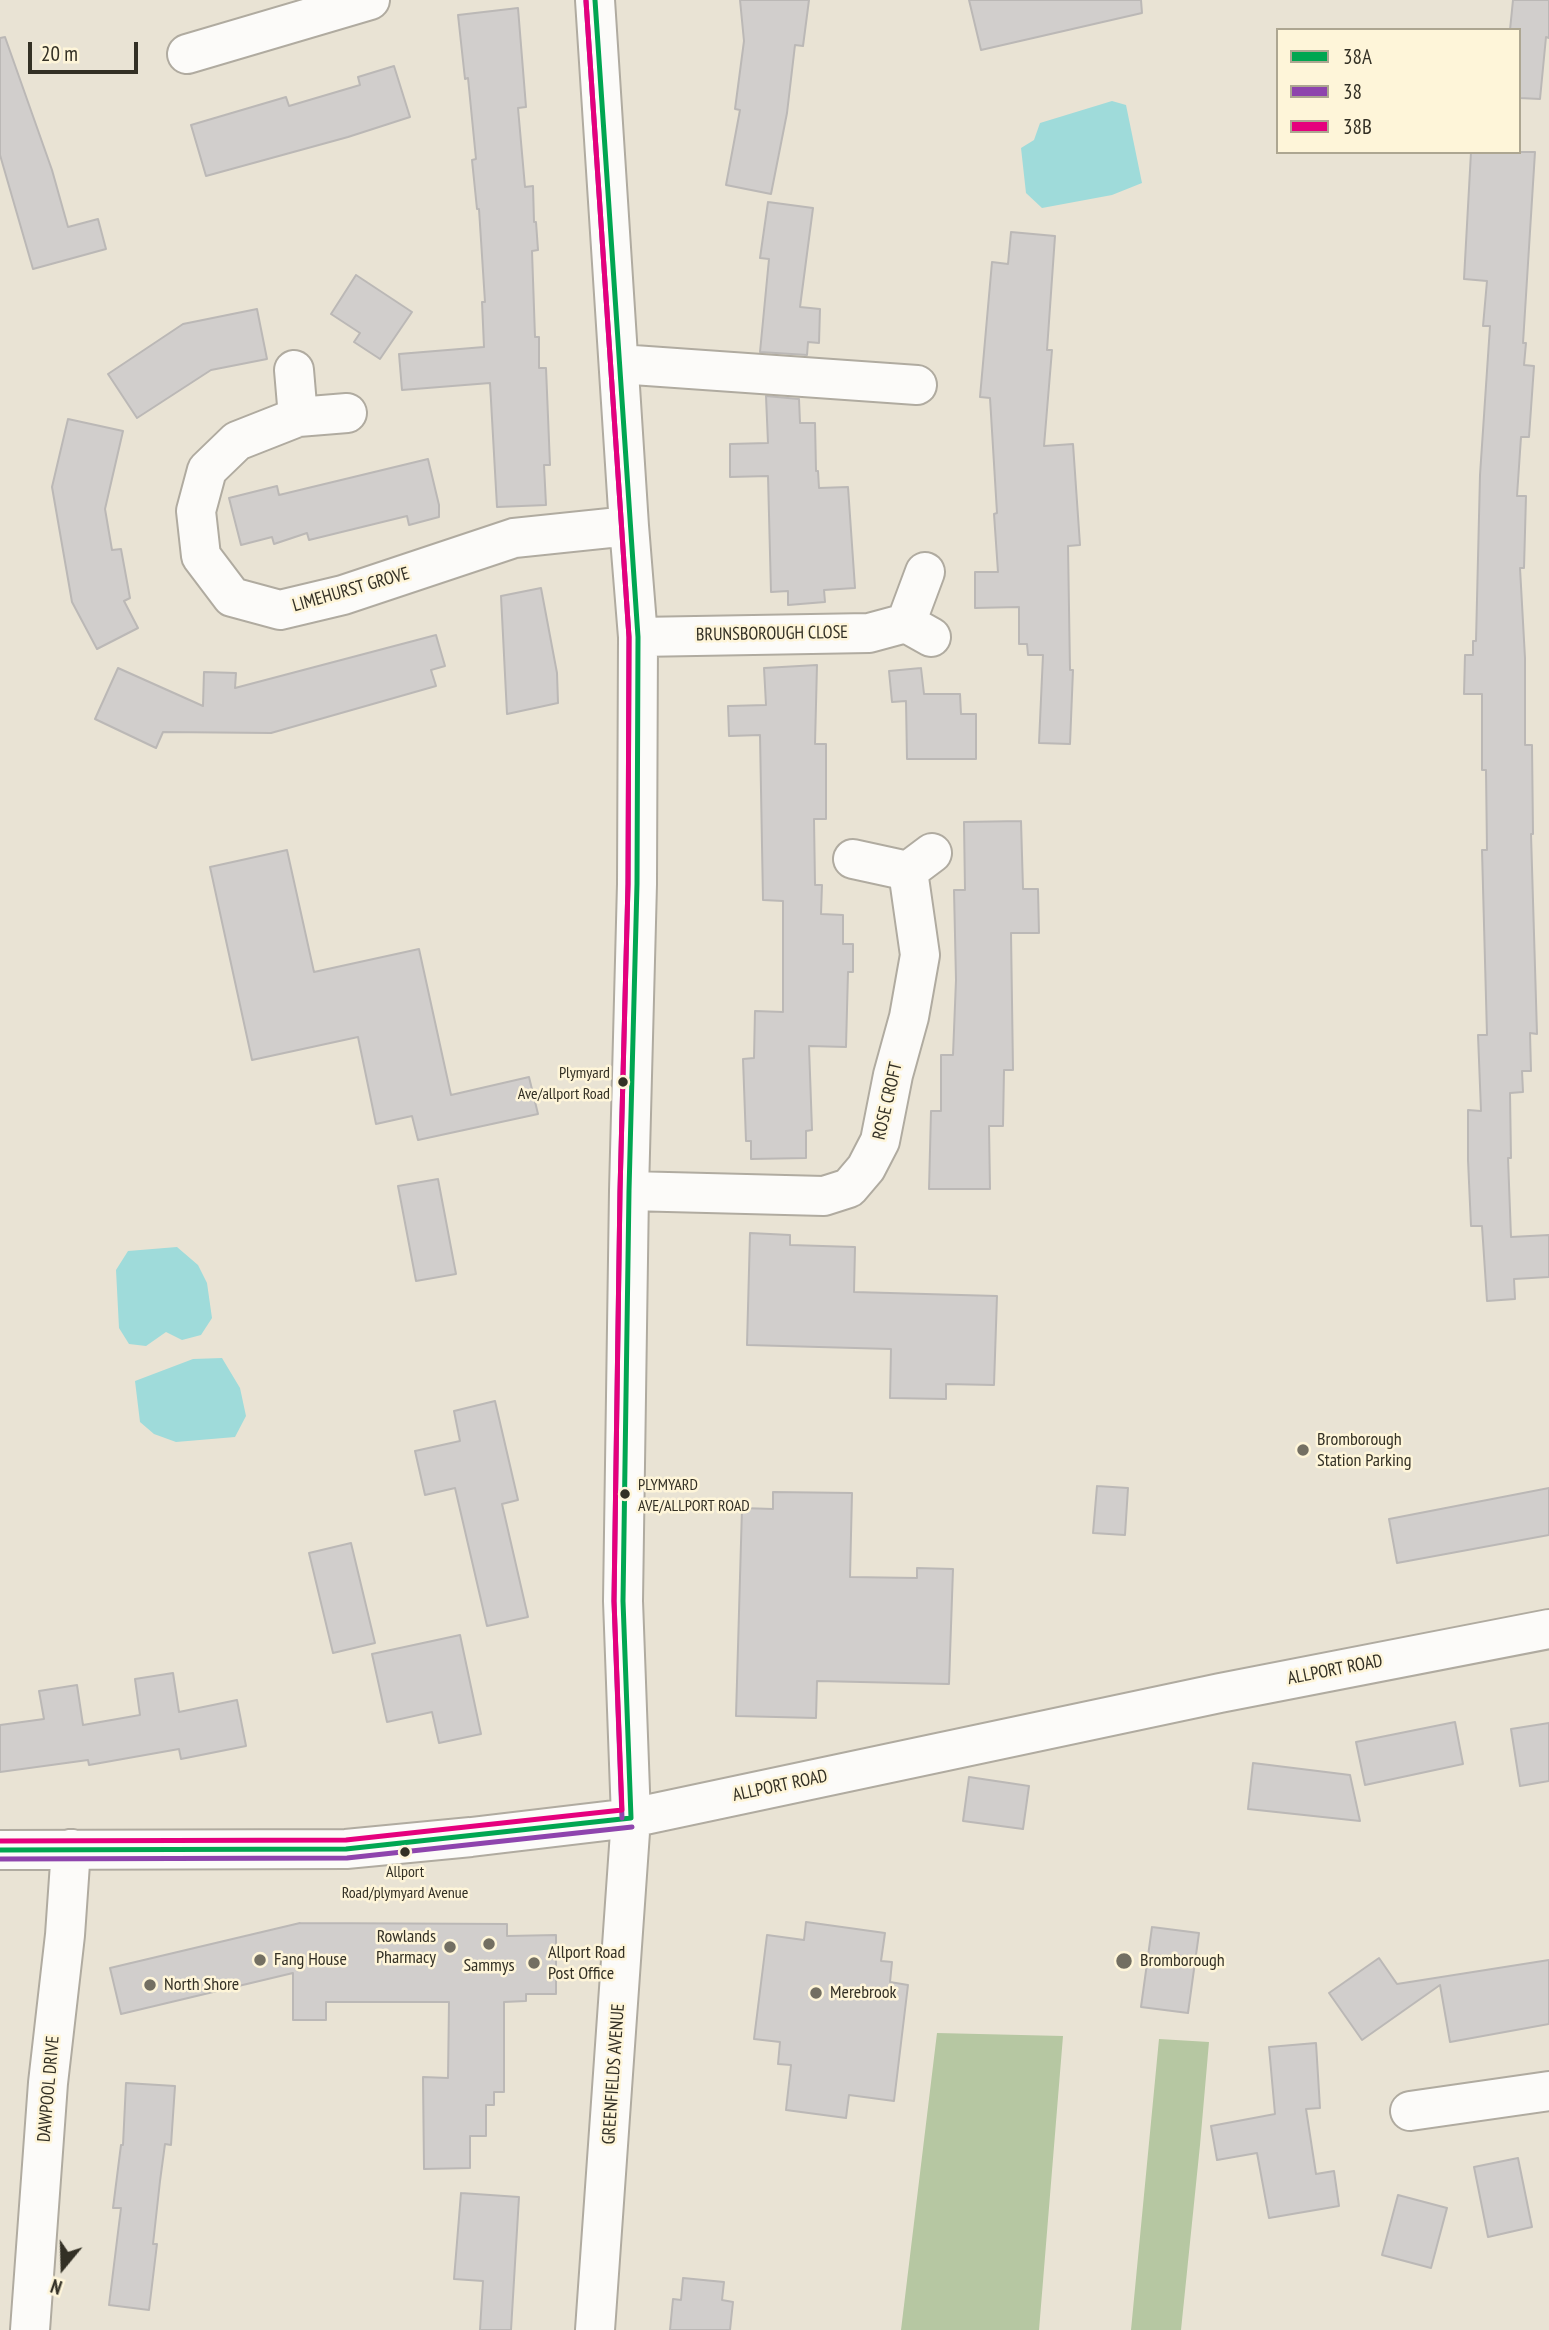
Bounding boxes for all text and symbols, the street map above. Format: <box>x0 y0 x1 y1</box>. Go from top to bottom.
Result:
scale bar <box>32 28 142 72</box>
legend <box>1276 28 1521 154</box>
text: 20 m <box>41 40 78 67</box>
text: 38A <box>1343 43 1372 70</box>
text: 38 <box>1343 78 1362 105</box>
text: 38B <box>1343 113 1372 140</box>
street label: LIMEHURST GROVE <box>290 563 412 617</box>
street label: BRUNSBOROUGH CLOSE <box>696 622 848 646</box>
street label: ROSE CROFT <box>869 1060 907 1142</box>
place label: Plymyard Ave/allport Road <box>518 1063 610 1101</box>
marker: Plymyard Ave/allport Road <box>616 1075 630 1089</box>
place label: Bromborough Station Parking <box>1317 1429 1412 1472</box>
marker: Bromborough Station Parking <box>1295 1442 1311 1458</box>
place label: PLYMYARD AVE/ALLPORT ROAD <box>638 1475 750 1513</box>
marker: PLYMYARD AVE/ALLPORT ROAD <box>618 1487 632 1501</box>
street label: ALLPORT ROAD <box>1286 1650 1384 1690</box>
street label: ALLPORT ROAD <box>731 1765 829 1807</box>
marker: Allport Road/plymyard Avenue <box>398 1845 412 1859</box>
place label: Allport Road/plymyard Avenue <box>342 1862 468 1900</box>
place label: Rowlands Pharmacy <box>376 1926 436 1968</box>
marker: Sammys <box>481 1936 497 1952</box>
marker: Rowlands Pharmacy <box>442 1939 458 1955</box>
place label: Allport Road Post Office <box>548 1942 625 1984</box>
place label: Fang House <box>274 1949 347 1971</box>
place label: Bromborough <box>1140 1950 1225 1972</box>
marker: Bromborough <box>1114 1951 1134 1971</box>
marker: Fang House <box>252 1952 268 1968</box>
place label: Sammys <box>463 1955 515 1977</box>
marker: Allport Road Post Office <box>526 1955 542 1971</box>
place label: North Shore <box>164 1974 239 1996</box>
marker: North Shore <box>142 1977 158 1993</box>
place label: Merebrook <box>830 1982 897 2004</box>
marker: Merebrook <box>808 1985 824 2001</box>
street label: GREENFIELDS AVENUE <box>598 2003 630 2145</box>
street label: DAWPOOL DRIVE <box>34 2035 64 2143</box>
north arrow <box>28 2232 98 2302</box>
text: N <box>47 2274 65 2300</box>

